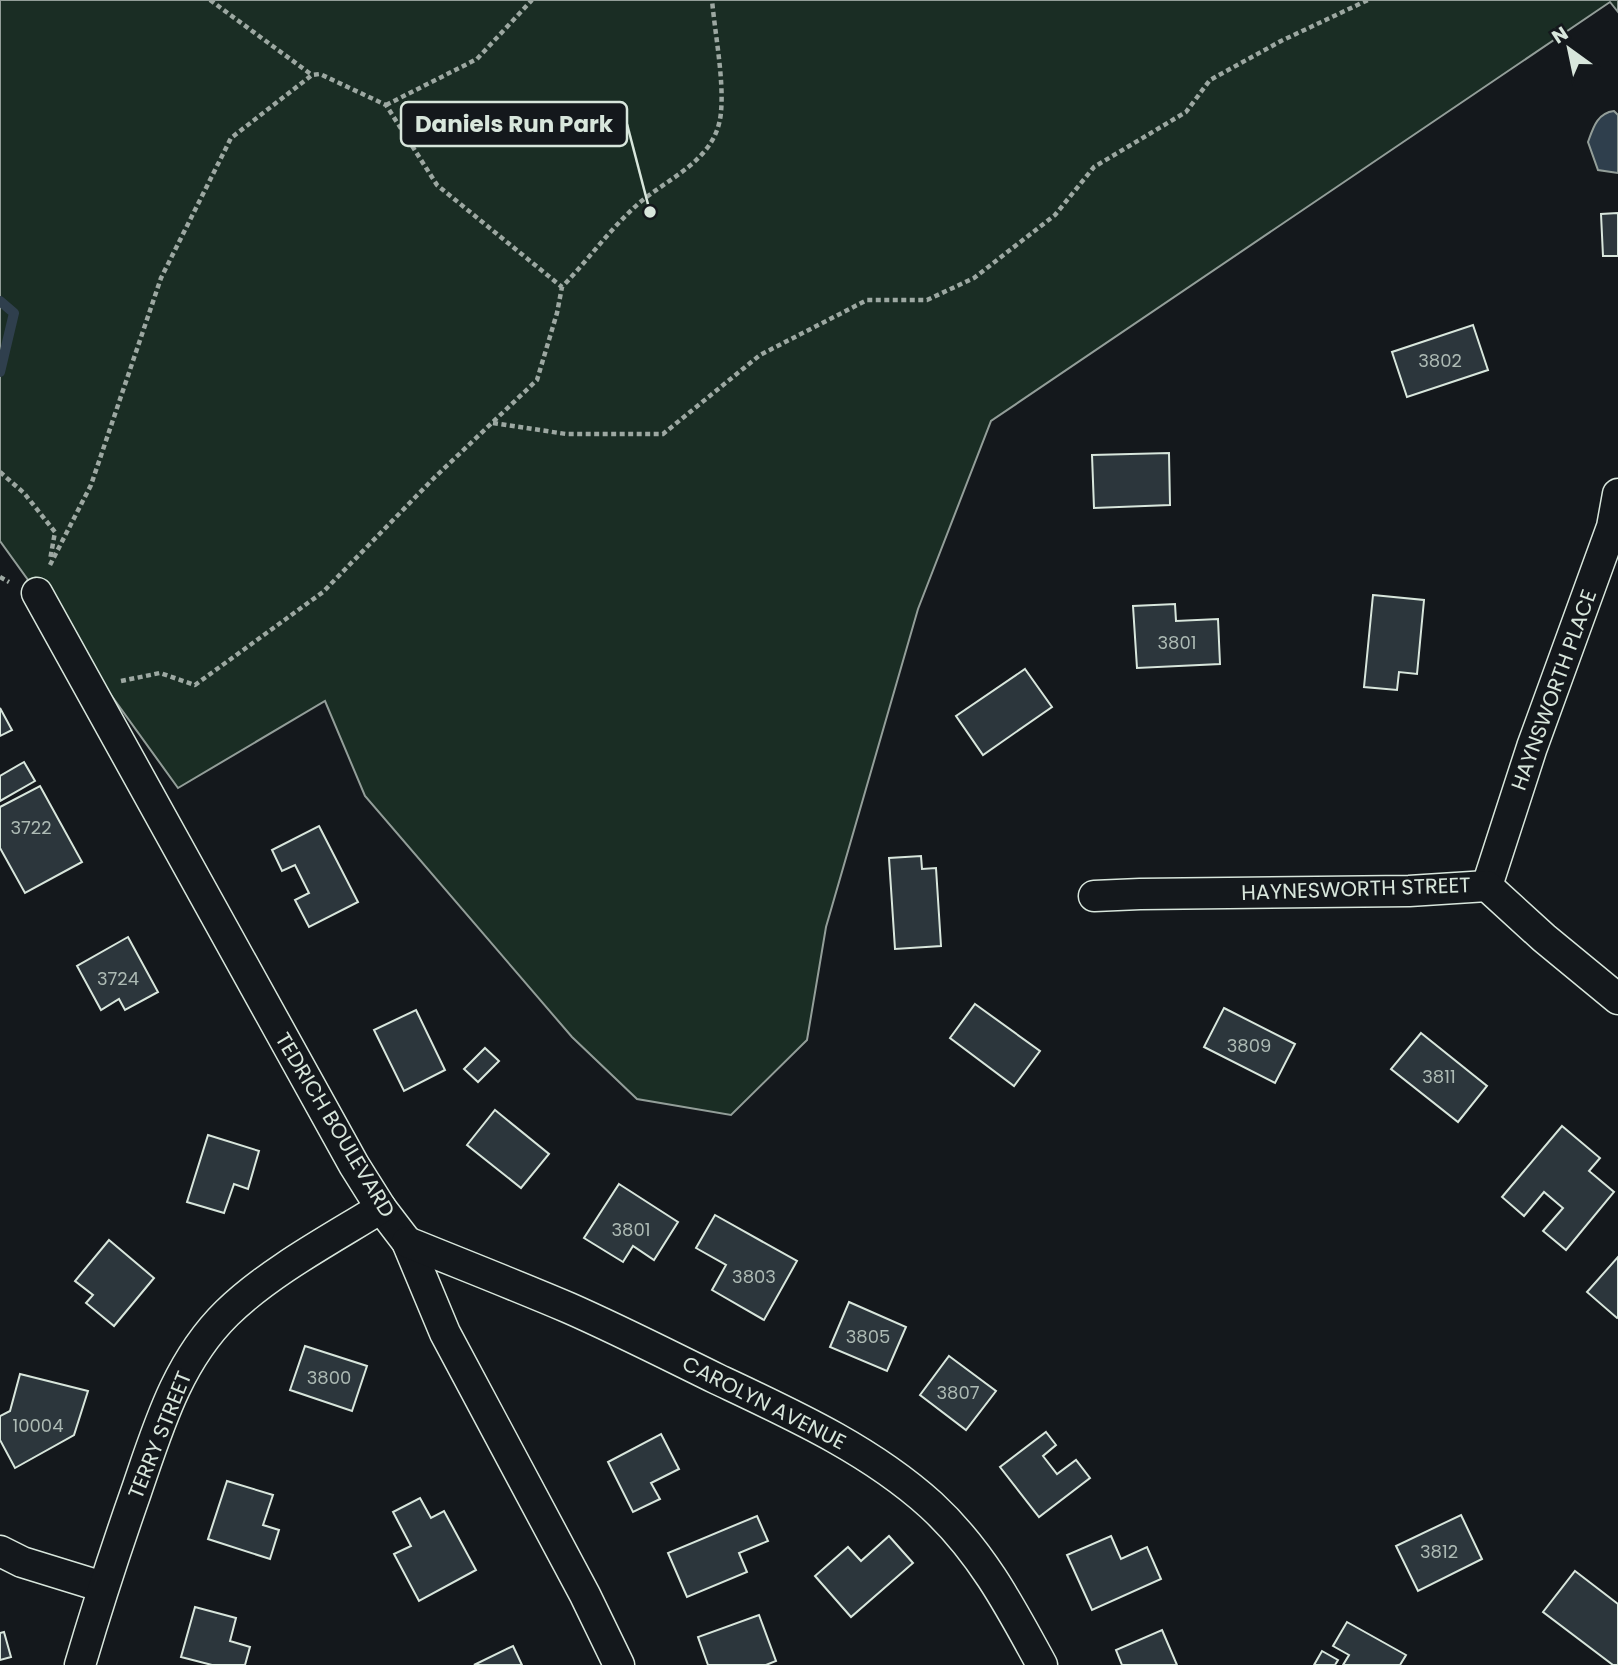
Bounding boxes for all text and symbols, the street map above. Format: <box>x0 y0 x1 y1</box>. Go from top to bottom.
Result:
north arrow <box>1534 14 1604 84</box>
text: N <box>1547 20 1573 50</box>
callout: Daniels Run Park <box>401 102 627 146</box>
text: Daniels Run Park <box>415 108 614 140</box>
house number: 3802 <box>1418 348 1462 373</box>
street label: HAYNSWORTH PLACE <box>1504 585 1603 794</box>
house number: 3801 <box>1157 630 1197 655</box>
house number: 3722 <box>10 815 52 840</box>
street label: HAYNESWORTH STREET <box>1241 870 1471 907</box>
house number: 3724 <box>97 966 139 991</box>
street label: TEDRICH BOULEVARD <box>269 1027 402 1222</box>
house number: 3809 <box>1227 1033 1271 1058</box>
house number: 3811 <box>1422 1064 1456 1089</box>
house number: 3801 <box>611 1217 651 1242</box>
house number: 3803 <box>732 1264 776 1289</box>
house number: 3805 <box>846 1324 890 1349</box>
street label: CAROLYN AVENUE <box>677 1349 851 1456</box>
house number: 3800 <box>307 1365 351 1390</box>
street label: TERRY STREET <box>121 1367 198 1503</box>
house number: 3807 <box>936 1380 980 1405</box>
house number: 10004 <box>13 1413 64 1438</box>
house number: 3812 <box>1420 1539 1458 1564</box>

